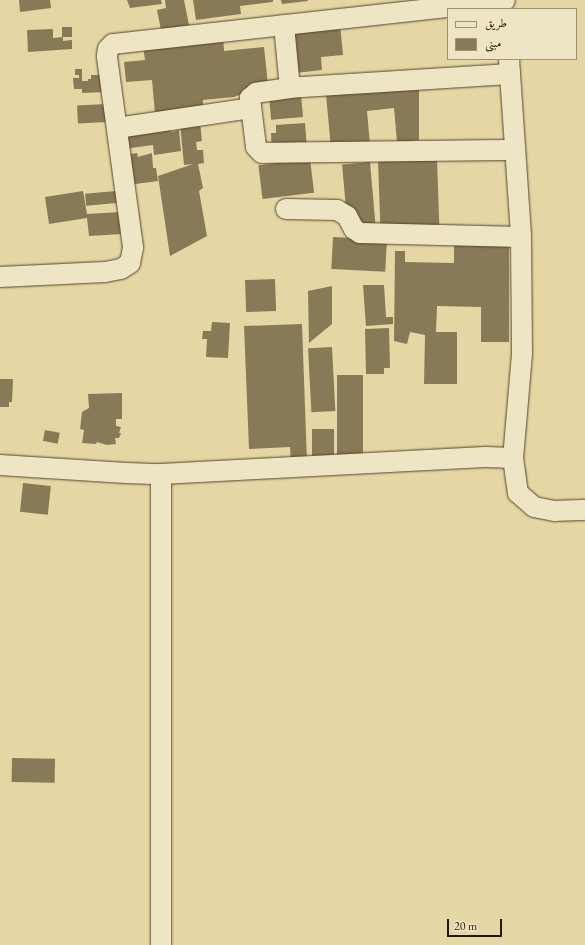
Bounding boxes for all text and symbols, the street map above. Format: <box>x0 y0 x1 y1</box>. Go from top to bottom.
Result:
legend <box>447 8 577 60</box>
text: طريق <box>485 15 507 31</box>
text: مبنى <box>485 35 501 51</box>
scale bar <box>449 911 504 937</box>
text: 20 m <box>454 918 477 934</box>

